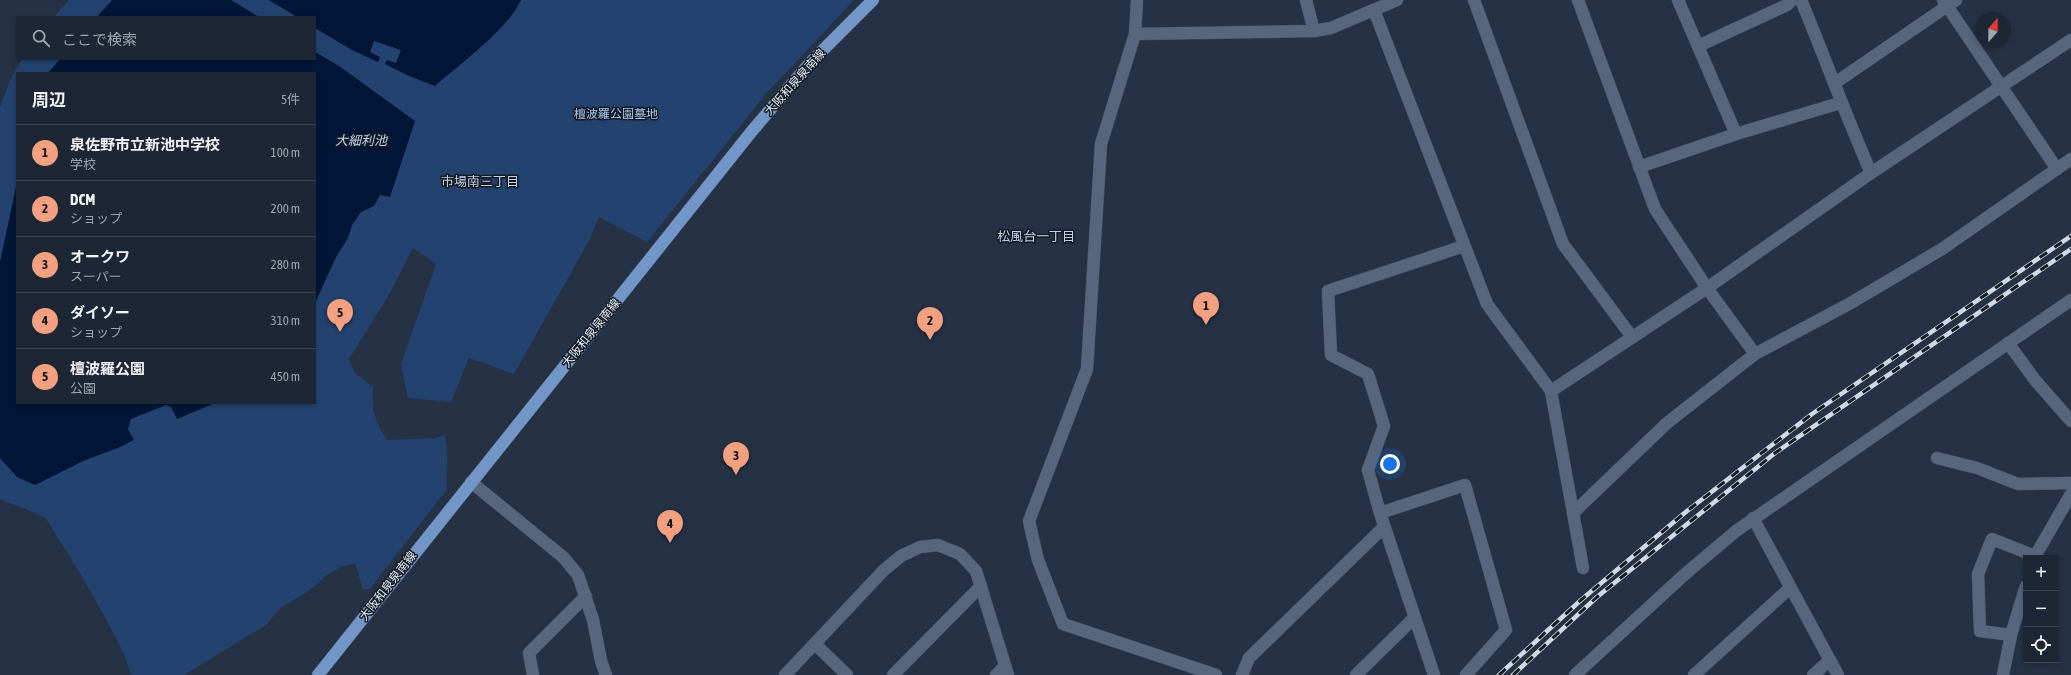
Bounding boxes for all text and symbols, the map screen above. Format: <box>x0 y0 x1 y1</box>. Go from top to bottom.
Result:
north arrow <box>1975 12 2011 48</box>
search box <box>16 16 316 60</box>
icon: search <box>30 27 52 49</box>
text: ここで検索 <box>62 31 137 48</box>
street label: 大阪和泉泉南線 <box>762 46 828 118</box>
text: 周辺 <box>32 90 66 110</box>
text: 5件 <box>281 92 300 107</box>
park label: 檀波羅公園墓地 <box>574 107 658 121</box>
water label: 大細利池 <box>335 133 389 148</box>
text: 泉佐野市立新池中学校 <box>70 136 220 153</box>
text: 1 <box>42 145 48 160</box>
text: 100 m <box>271 145 300 160</box>
text: 学校 <box>70 157 96 172</box>
district label: 市場南三丁目 <box>441 174 519 189</box>
text: DCM <box>70 191 95 208</box>
text: 2 <box>42 201 48 216</box>
text: 200 m <box>271 201 300 216</box>
text: ショップ <box>70 211 122 226</box>
district label: 松風台一丁目 <box>997 229 1075 244</box>
text: オークワ <box>70 248 130 265</box>
text: 3 <box>42 257 48 272</box>
text: 280 m <box>271 257 300 272</box>
text: スーパー <box>70 269 122 284</box>
pin: 1 <box>1193 292 1219 325</box>
street label: 大阪和泉泉南線 <box>559 296 623 370</box>
pin: 5 <box>327 299 353 332</box>
text: ダイソー <box>70 304 130 321</box>
pin: 2 <box>917 307 943 340</box>
text: 4 <box>42 313 48 328</box>
text: 310 m <box>271 313 300 328</box>
text: ショップ <box>70 325 122 340</box>
text: 檀波羅公園 <box>70 360 145 377</box>
text: 5 <box>42 369 48 384</box>
text: 450 m <box>271 369 300 384</box>
text: 公園 <box>70 381 96 396</box>
pin: 3 <box>723 442 749 475</box>
your location <box>1380 454 1400 474</box>
pin: 4 <box>657 510 683 543</box>
street label: 大阪和泉泉南線 <box>357 549 419 623</box>
map controls <box>2023 555 2059 663</box>
button: + <box>2023 555 2059 591</box>
button: − <box>2023 591 2059 627</box>
button: locate <box>2023 627 2059 663</box>

